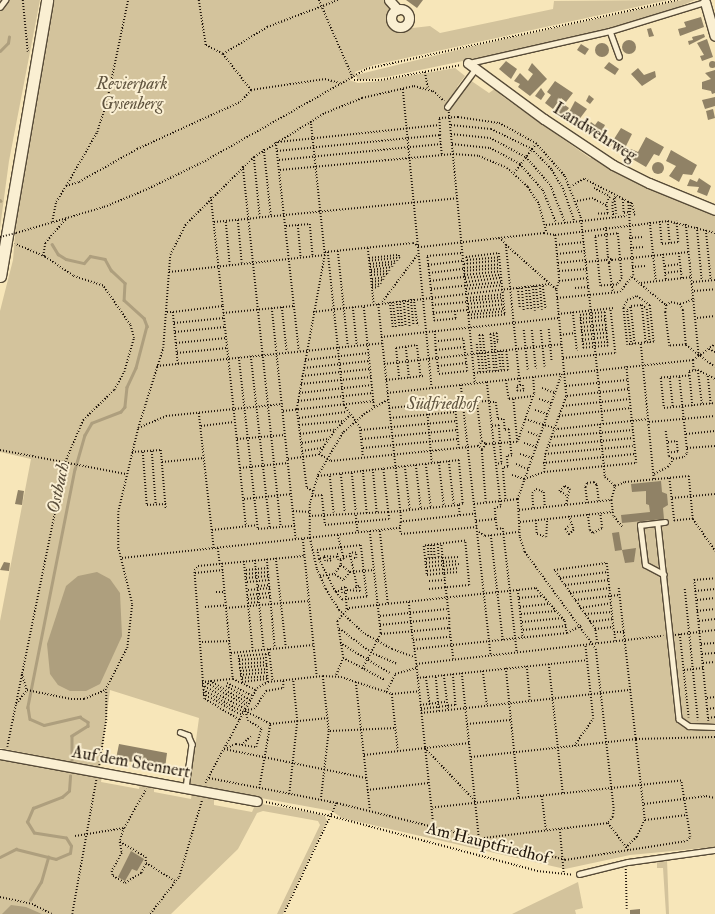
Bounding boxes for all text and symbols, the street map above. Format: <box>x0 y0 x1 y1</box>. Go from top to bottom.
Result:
park label: Revierpark Gysenberg <box>96 74 168 114</box>
street label: Landwehrweg <box>549 98 641 166</box>
park label: Südfriedhof <box>407 394 477 414</box>
water label: Ostbach <box>43 460 75 516</box>
street label: Auf dem Stennert <box>70 742 192 782</box>
street label: Am Hauptfriedhof <box>425 818 551 868</box>

